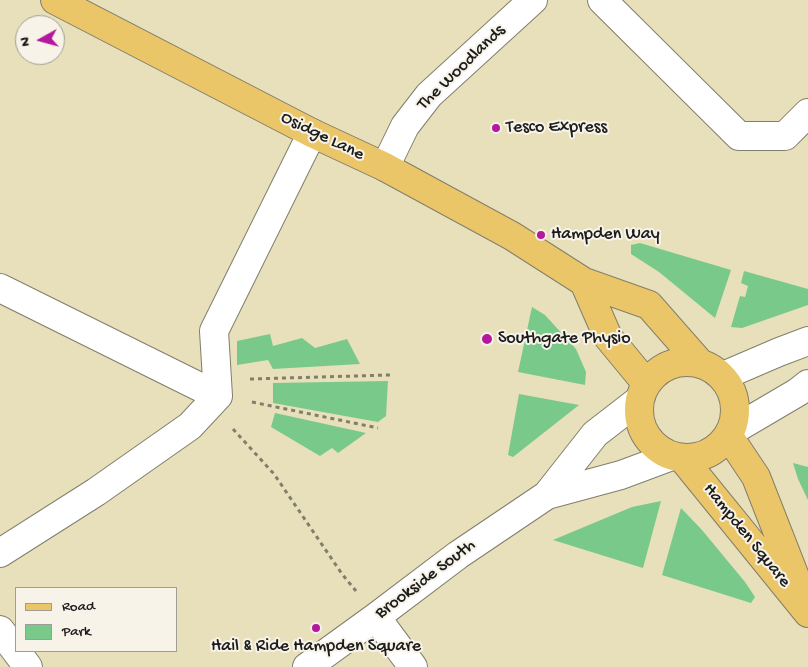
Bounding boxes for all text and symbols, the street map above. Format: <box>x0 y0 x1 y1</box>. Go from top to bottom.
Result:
north arrow <box>15 15 65 65</box>
street label: The Woodlands <box>413 21 511 115</box>
text: N <box>17 36 35 47</box>
street label: Osidge Lane <box>277 108 367 166</box>
place label: Tesco Express <box>506 117 607 139</box>
marker: Tesco Express <box>490 122 502 134</box>
place label: Hampden Way <box>551 224 660 246</box>
marker: Hampden Way <box>535 229 547 241</box>
place label: Southgate Physio <box>498 328 631 350</box>
marker: Southgate Physio <box>480 332 494 346</box>
street label: Hampden Square <box>697 480 795 592</box>
street label: Brookside South <box>372 535 480 625</box>
legend <box>15 587 178 652</box>
text: Road <box>62 598 95 616</box>
marker: Hail & Ride Hampden Square <box>310 622 322 634</box>
text: Park <box>62 623 91 641</box>
place label: Hail & Ride Hampden Square <box>211 636 421 658</box>

